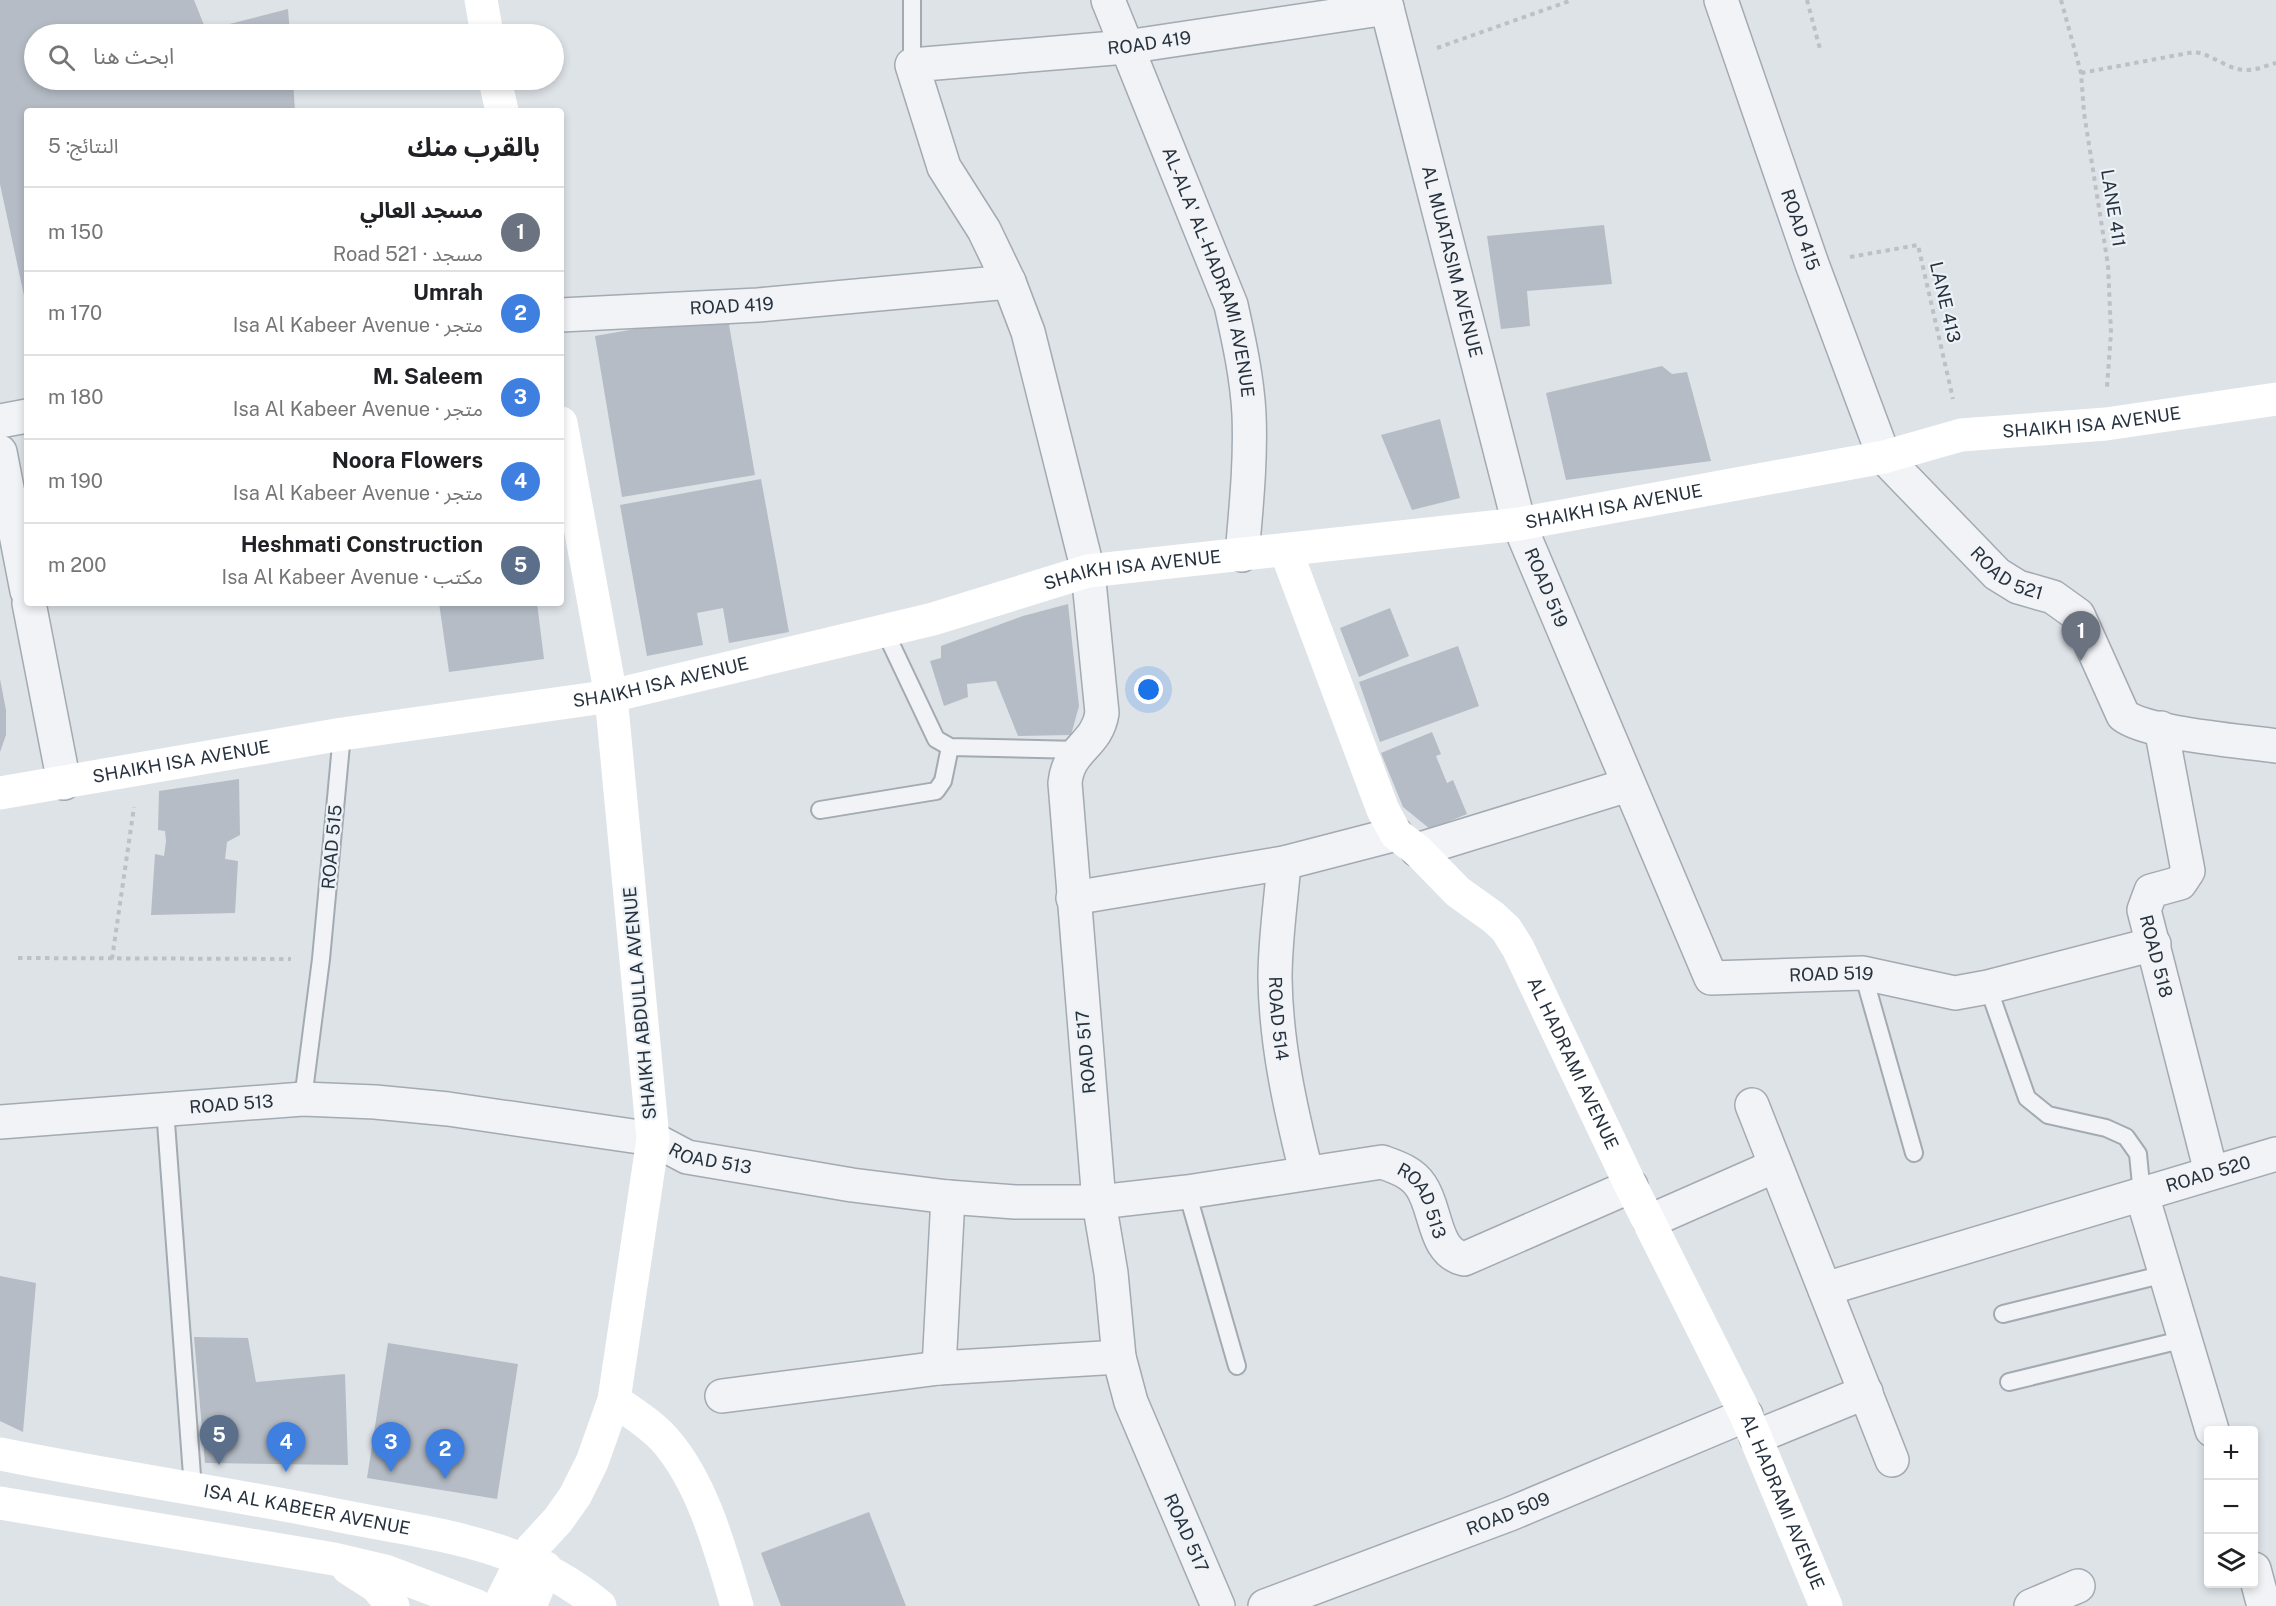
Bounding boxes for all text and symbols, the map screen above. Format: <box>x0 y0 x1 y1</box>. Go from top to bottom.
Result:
search box <box>24 24 564 90</box>
street label: ROAD 419 <box>1107 26 1192 59</box>
icon: search <box>45 41 78 74</box>
text: ابحث هنا <box>93 43 174 69</box>
text: بالقرب منك <box>407 131 540 162</box>
text: النتائج: 5 <box>48 134 119 158</box>
street label: AL-ALA' AL-HADRAMI AVENUE <box>1158 144 1259 398</box>
street label: AL MUATASIM AVENUE <box>1418 163 1487 360</box>
street label: LANE 411 <box>2097 167 2130 248</box>
street label: ROAD 415 <box>1777 186 1824 273</box>
text: مسجد العالي <box>360 197 483 223</box>
text: 150 m <box>48 220 103 244</box>
text: 1 <box>516 220 525 244</box>
text: مسجد · Road 521 <box>333 242 483 266</box>
street label: LANE 413 <box>1926 259 1965 344</box>
text: Umrah <box>413 279 483 305</box>
street label: ROAD 419 <box>689 293 775 318</box>
text: 170 m <box>48 301 102 325</box>
text: 2 <box>514 301 527 325</box>
text: متجر · Isa Al Kabeer Avenue <box>233 313 483 337</box>
text: M. Saleem <box>373 363 483 389</box>
text: 180 m <box>48 385 103 409</box>
text: 3 <box>514 385 527 409</box>
text: متجر · Isa Al Kabeer Avenue <box>233 397 483 421</box>
street label: SHAIKH ISA AVENUE <box>2001 402 2182 442</box>
text: Noora Flowers <box>332 447 483 473</box>
text: 190 m <box>48 469 103 493</box>
text: 4 <box>514 469 527 493</box>
street label: SHAIKH ISA AVENUE <box>1523 480 1704 533</box>
text: متجر · Isa Al Kabeer Avenue <box>233 481 483 505</box>
text: Heshmati Construction <box>241 531 483 557</box>
street label: ROAD 521 <box>1966 542 2045 604</box>
street label: ROAD 519 <box>1520 545 1572 630</box>
street label: SHAIKH ISA AVENUE <box>1041 546 1222 594</box>
text: 200 m <box>48 553 106 577</box>
text: 5 <box>514 553 527 577</box>
text: مكتب · Isa Al Kabeer Avenue <box>221 565 483 589</box>
pin: 1 <box>2062 612 2100 661</box>
street label: SHAIKH ISA AVENUE <box>571 652 751 711</box>
your location <box>1134 675 1163 704</box>
street label: SHAIKH ISA AVENUE <box>91 736 272 787</box>
street label: ROAD 515 <box>317 804 346 890</box>
street label: SHAIKH ABDULLA AVENUE <box>619 886 660 1120</box>
street label: ROAD 518 <box>2136 912 2177 1000</box>
street label: ROAD 519 <box>1789 962 1875 985</box>
street label: AL HADRAMI AVENUE <box>1523 974 1623 1153</box>
street label: ROAD 514 <box>1265 976 1293 1062</box>
street label: ROAD 517 <box>1071 1009 1100 1095</box>
street label: ROAD 513 <box>188 1090 274 1118</box>
street label: ROAD 513 <box>665 1138 753 1178</box>
street label: ROAD 520 <box>2163 1151 2253 1196</box>
street label: ROAD 513 <box>1394 1158 1451 1241</box>
street label: AL HADRAMI AVENUE <box>1737 1411 1829 1593</box>
pin: 5 <box>200 1416 238 1465</box>
pin: 4 <box>266 1422 306 1472</box>
pin: 3 <box>372 1422 410 1472</box>
map controls <box>2204 1426 2258 1588</box>
button: + <box>2204 1426 2258 1480</box>
pin: 2 <box>426 1430 464 1479</box>
street label: ISA AL KABEER AVENUE <box>202 1480 412 1539</box>
button: − <box>2204 1480 2258 1534</box>
street label: ROAD 509 <box>1463 1488 1553 1539</box>
street label: ROAD 517 <box>1160 1490 1213 1575</box>
button: layers <box>2204 1534 2258 1588</box>

